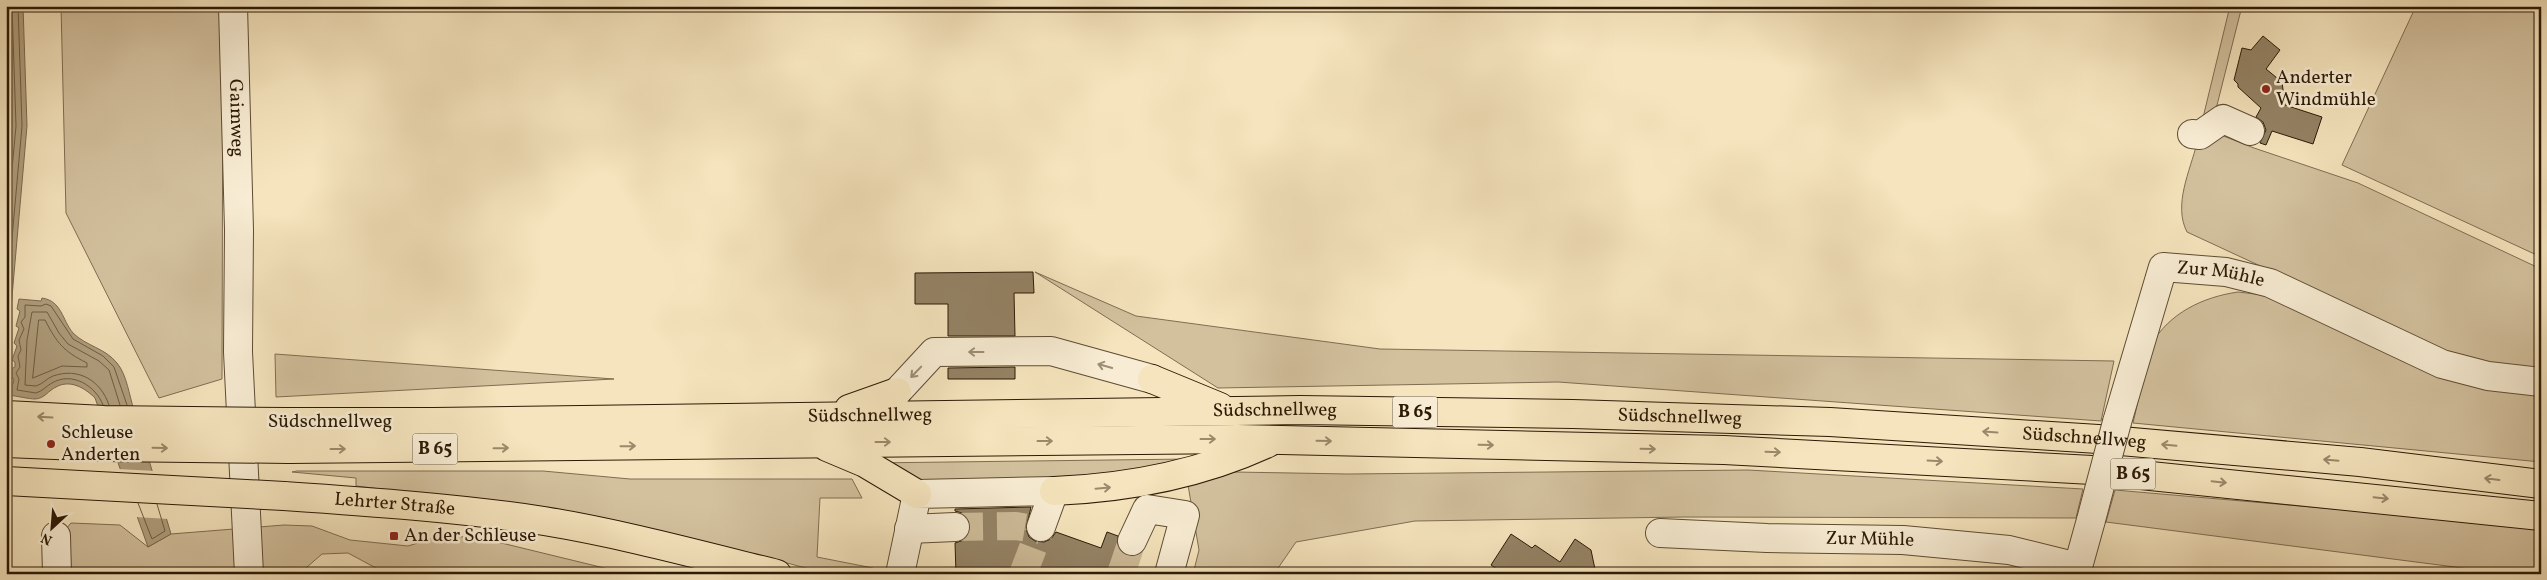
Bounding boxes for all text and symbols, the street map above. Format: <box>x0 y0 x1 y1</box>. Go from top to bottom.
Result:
place label: Anderter Windmühle <box>2276 65 2376 113</box>
street label: Gaimweg <box>222 78 250 158</box>
marker: Anderter Windmühle <box>2260 83 2272 95</box>
street label: Zur Mühle <box>2176 255 2267 294</box>
one-way arrow <box>969 347 985 357</box>
one-way arrow <box>1098 361 1114 371</box>
one-way arrow <box>910 365 922 378</box>
street label: Südschnellweg <box>1213 397 1337 424</box>
road number: B 65 <box>1392 397 1438 428</box>
street label: Südschnellweg <box>808 402 932 430</box>
street label: Südschnellweg <box>1617 402 1742 432</box>
street label: Südschnellweg <box>268 409 392 435</box>
one-way arrow <box>37 412 53 421</box>
place label: Schleuse Anderten <box>61 420 140 468</box>
street label: Südschnellweg <box>2021 421 2147 456</box>
one-way arrow <box>1982 427 1998 436</box>
road number: B 65 <box>412 434 458 464</box>
one-way arrow <box>1199 434 1215 444</box>
one-way arrow <box>1036 436 1053 446</box>
one-way arrow <box>1315 436 1331 446</box>
one-way arrow <box>874 437 890 447</box>
marker: Schleuse Anderten <box>45 438 57 450</box>
one-way arrow <box>1478 440 1494 450</box>
one-way arrow <box>2161 440 2177 450</box>
one-way arrow <box>620 441 636 451</box>
one-way arrow <box>152 443 168 453</box>
one-way arrow <box>492 443 508 453</box>
one-way arrow <box>330 444 346 454</box>
one-way arrow <box>1640 444 1656 453</box>
one-way arrow <box>1765 448 1781 457</box>
one-way arrow <box>2323 455 2339 465</box>
one-way arrow <box>1927 456 1943 465</box>
road number: B 65 <box>2110 458 2156 489</box>
one-way arrow <box>2485 473 2501 483</box>
one-way arrow <box>2211 477 2227 487</box>
one-way arrow <box>1095 483 1111 493</box>
street label: Lehrter Straße <box>333 487 456 523</box>
one-way arrow <box>2373 493 2389 503</box>
north arrow <box>28 502 78 552</box>
place label: An der Schleuse <box>404 523 536 549</box>
street label: Zur Mühle <box>1825 526 1915 554</box>
text: N <box>38 528 56 549</box>
marker: An der Schleuse <box>388 530 400 542</box>

